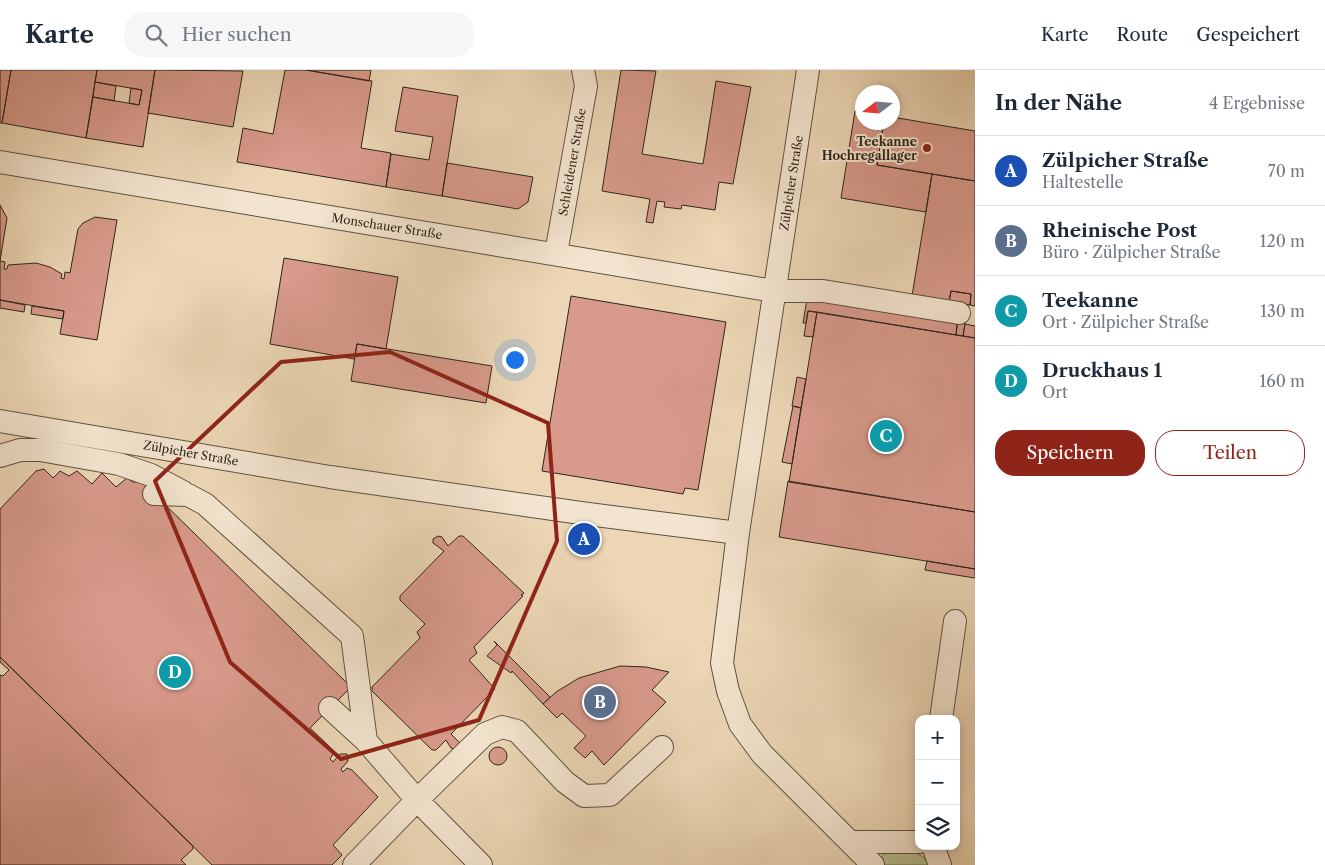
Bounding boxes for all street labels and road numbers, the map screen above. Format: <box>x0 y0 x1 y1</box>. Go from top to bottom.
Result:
street label: Schleidener Straße <box>555 107 589 217</box>
street label: Zülpicher Straße <box>776 134 806 232</box>
street label: Monschauer Straße <box>331 210 444 242</box>
street label: Zülpicher Straße <box>142 437 240 469</box>

